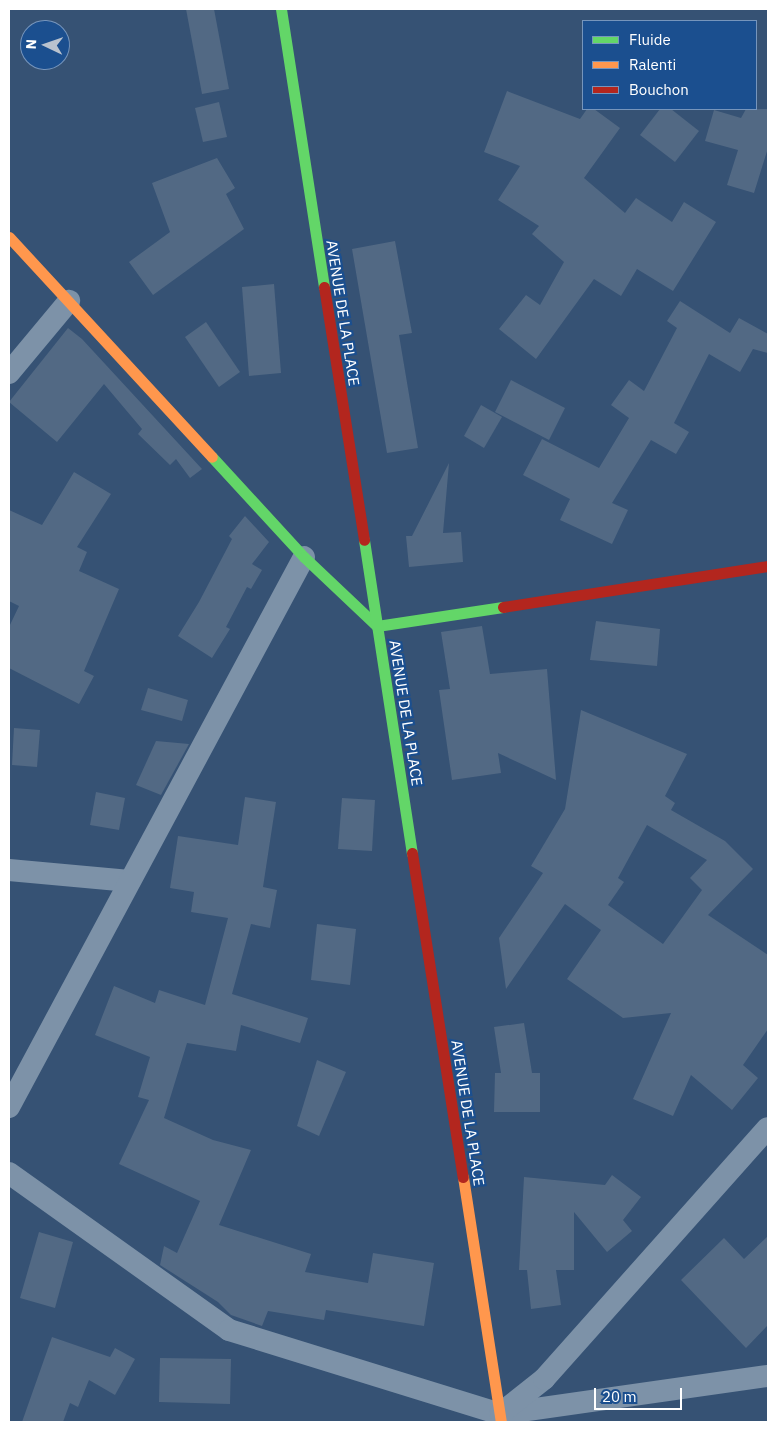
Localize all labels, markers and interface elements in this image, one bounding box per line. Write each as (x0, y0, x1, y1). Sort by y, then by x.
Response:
north arrow (20, 20, 70, 70)
legend (582, 20, 757, 110)
text: Fluide (629, 30, 671, 49)
text: N (22, 39, 40, 50)
text: Ralenti (629, 55, 676, 74)
text: Bouchon (629, 80, 689, 99)
street label: AVENUE DE LA PLACE (323, 239, 363, 387)
street label: AVENUE DE LA PLACE (386, 639, 426, 787)
street label: AVENUE DE LA PLACE (448, 1039, 488, 1187)
scale bar (597, 1378, 684, 1410)
text: 20 m (602, 1387, 637, 1406)

